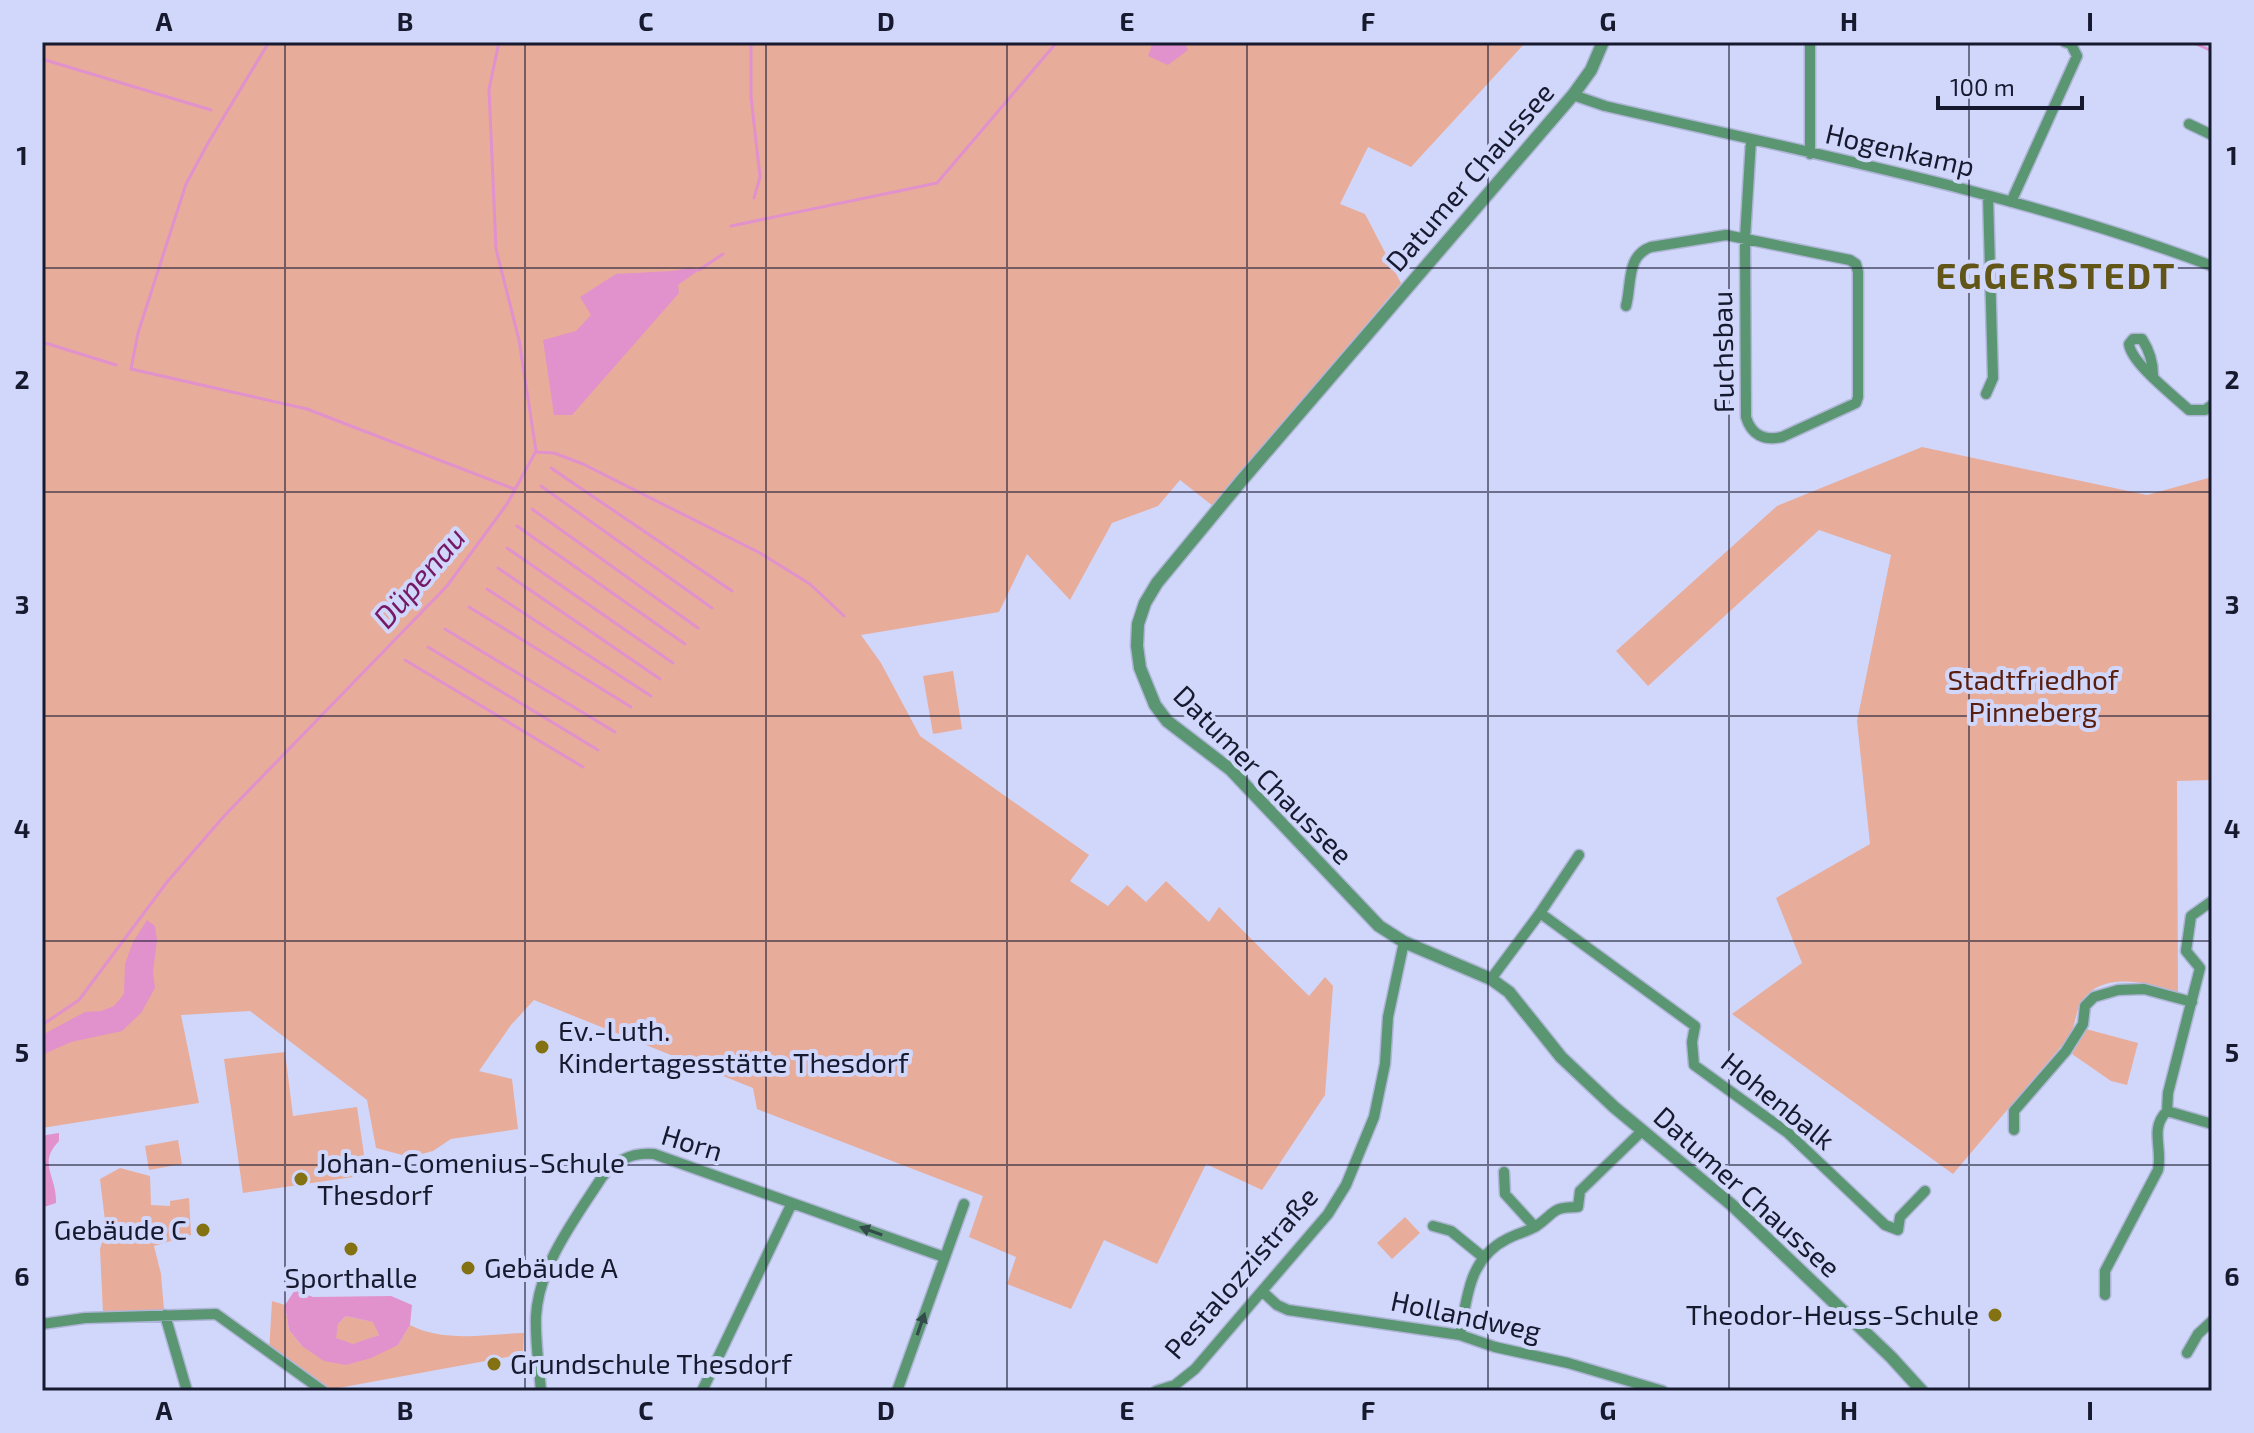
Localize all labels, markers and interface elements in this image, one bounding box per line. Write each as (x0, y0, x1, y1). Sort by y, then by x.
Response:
text: A (156, 5, 173, 36)
text: B (397, 5, 413, 36)
text: C (638, 5, 654, 36)
text: D (877, 5, 895, 36)
text: E (1119, 5, 1135, 36)
text: F (1361, 5, 1375, 36)
text: G (1600, 5, 1616, 36)
text: H (1840, 5, 1858, 36)
text: I (2086, 5, 2094, 36)
scale bar (1938, 60, 2082, 110)
text: 100 m (1950, 72, 2015, 101)
street label: Datumer Chaussee (1378, 75, 1561, 278)
street label: Hogenkamp (1822, 115, 1978, 183)
text: 1 (16, 139, 28, 170)
text: 1 (2226, 139, 2238, 170)
district label: EGGERSTEDT (1936, 253, 2176, 296)
street label: Fuchsbau (1704, 291, 1740, 413)
text: 2 (14, 363, 30, 394)
text: 2 (2224, 363, 2240, 394)
water label: Düpenau (365, 519, 472, 634)
text: 3 (15, 588, 29, 619)
text: 3 (2225, 588, 2239, 619)
park label: Stadtfriedhof Pinneberg (1948, 662, 2120, 728)
street label: Datumer Chaussee (1167, 678, 1360, 871)
text: 4 (14, 812, 30, 843)
text: 4 (2224, 812, 2240, 843)
place label: Ev.-Luth. Kindertagesstätte Thesdorf (558, 1013, 910, 1079)
text: 5 (15, 1036, 29, 1067)
text: 5 (2225, 1036, 2239, 1067)
marker: Ev.-Luth. Kindertagesstätte Thesdorf (533, 1038, 551, 1056)
street label: Hohenbalk (1715, 1044, 1842, 1156)
street label: Datumer Chaussee (1647, 1099, 1848, 1284)
street label: Horn (658, 1117, 727, 1167)
place label: Johan-Comenius-Schule Thesdorf (317, 1145, 625, 1211)
marker: Johan-Comenius-Schule Thesdorf (292, 1170, 310, 1188)
street label: Pestalozzistraße (1156, 1179, 1324, 1365)
place label: Gebäude C (54, 1212, 187, 1246)
marker: Gebäude C (194, 1221, 212, 1239)
one-way arrow (859, 1224, 883, 1237)
marker: Sporthalle (342, 1240, 360, 1258)
place label: Gebäude A (484, 1250, 619, 1284)
marker: Gebäude A (459, 1259, 477, 1277)
text: 6 (14, 1260, 30, 1291)
place label: Sporthalle (284, 1260, 418, 1294)
text: 6 (2224, 1260, 2240, 1291)
street label: Hollandweg (1388, 1283, 1545, 1348)
place label: Theodor-Heuss-Schule (1686, 1297, 1979, 1331)
marker: Theodor-Heuss-Schule (1986, 1306, 2004, 1324)
one-way arrow (915, 1312, 927, 1336)
place label: Grundschule Thesdorf (510, 1346, 793, 1380)
marker: Grundschule Thesdorf (485, 1355, 503, 1373)
text: A (156, 1394, 173, 1425)
text: B (397, 1394, 413, 1425)
text: C (638, 1394, 654, 1425)
text: D (877, 1394, 895, 1425)
text: E (1119, 1394, 1135, 1425)
text: F (1361, 1394, 1375, 1425)
text: G (1600, 1394, 1616, 1425)
text: H (1840, 1394, 1858, 1425)
text: I (2086, 1394, 2094, 1425)

